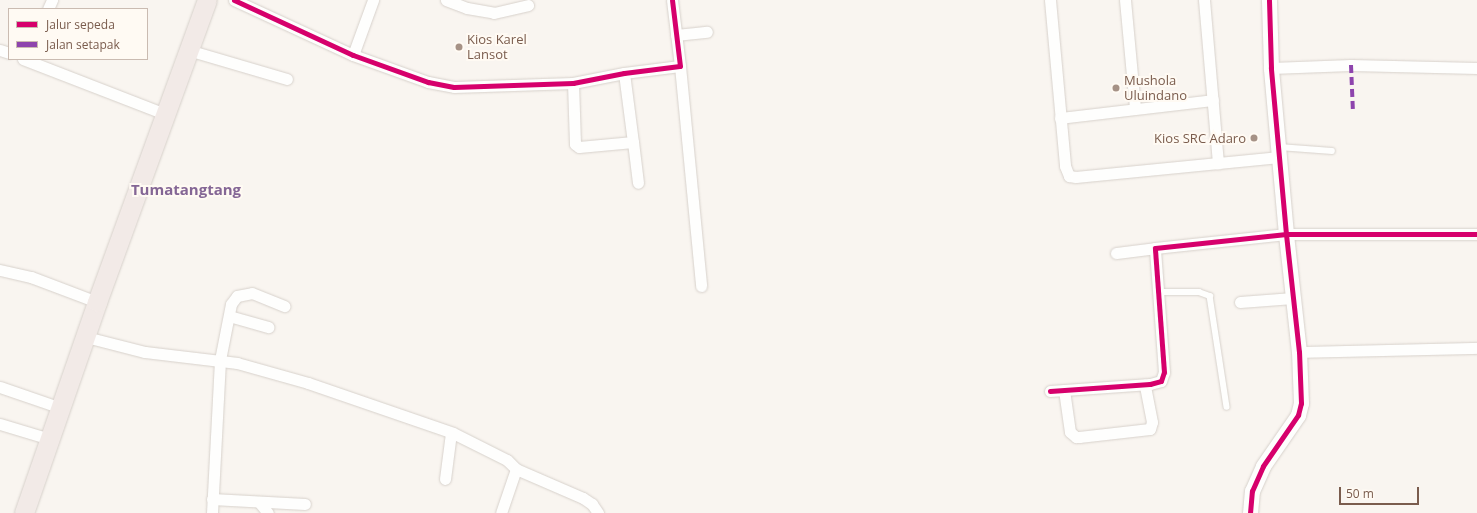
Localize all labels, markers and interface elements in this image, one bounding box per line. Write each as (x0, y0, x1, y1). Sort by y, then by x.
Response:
legend (8, 8, 148, 60)
text: Jalur sepeda (46, 16, 115, 33)
place label: Kios Karel Lansot (467, 32, 527, 63)
text: Jalan setapak (46, 36, 120, 53)
marker: Kios Karel Lansot (454, 42, 464, 52)
place label: Mushola Uluindano (1124, 73, 1187, 104)
marker: Mushola Uluindano (1111, 83, 1121, 93)
place label: Kios SRC Adaro (1154, 130, 1246, 146)
marker: Kios SRC Adaro (1249, 133, 1259, 143)
district label: Tumatangtang (131, 181, 241, 199)
scale bar (1341, 479, 1421, 505)
text: 50 m (1346, 485, 1374, 502)

